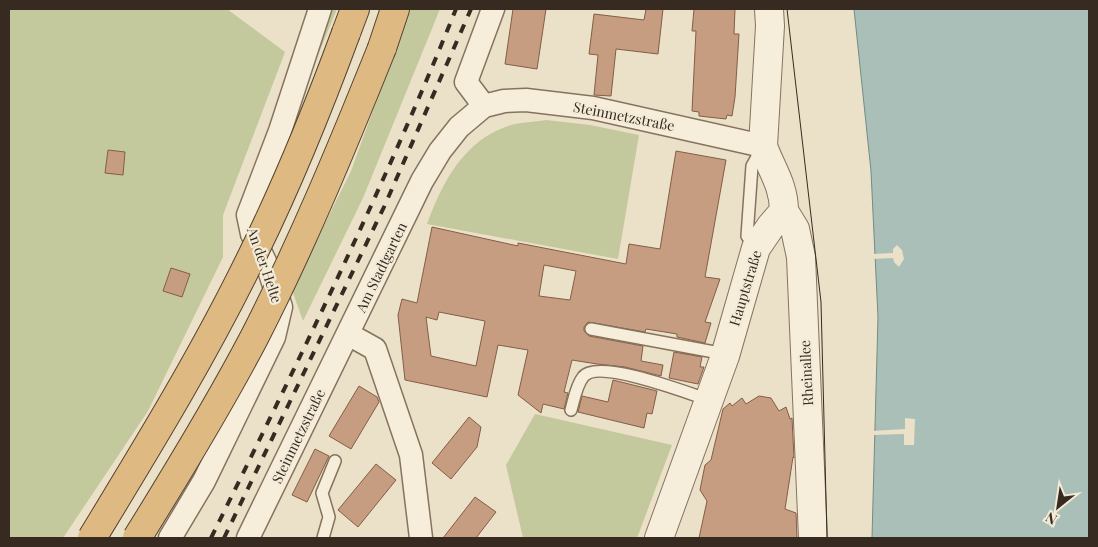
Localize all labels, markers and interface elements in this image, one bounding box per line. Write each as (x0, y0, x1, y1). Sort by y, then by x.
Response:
street label: Steinmetzstraße (572, 97, 676, 135)
street label: Am Stadtgarten (351, 218, 411, 316)
street label: An der Helte (243, 224, 287, 305)
street label: Hauptstraße (724, 248, 766, 328)
street label: Rheinallee (795, 340, 817, 406)
street label: Steinmetzstraße (267, 386, 329, 486)
north arrow (1033, 482, 1083, 532)
text: N (1042, 508, 1060, 529)

